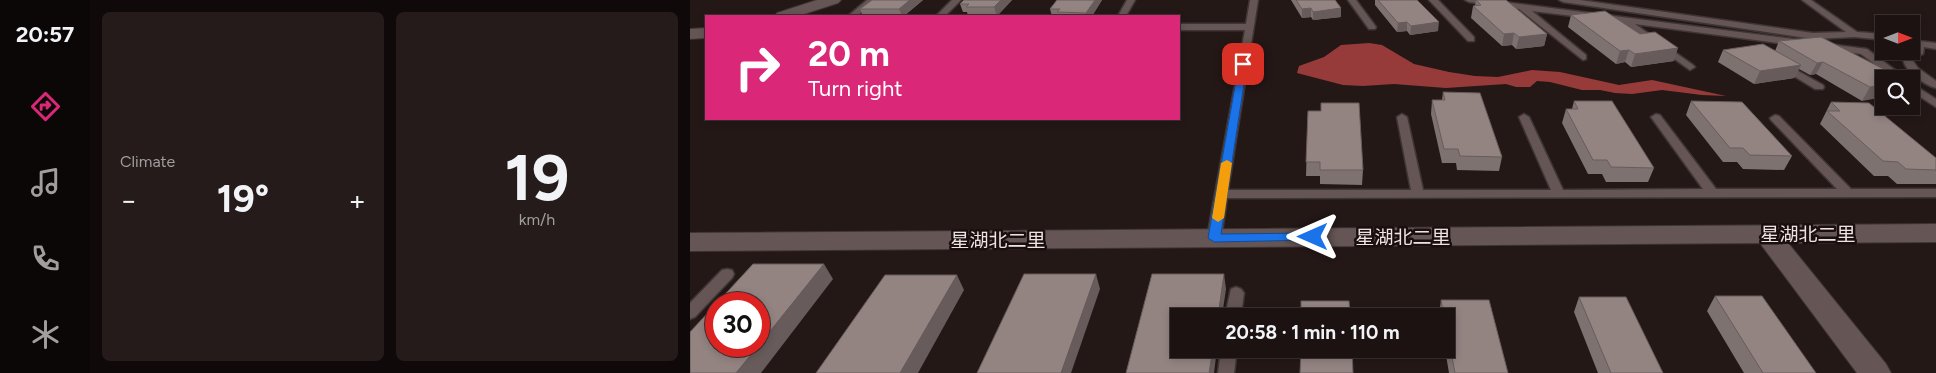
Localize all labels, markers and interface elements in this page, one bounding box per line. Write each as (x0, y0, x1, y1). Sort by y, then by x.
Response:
north arrow (1875, 15, 1920, 60)
map controls (1875, 15, 1920, 115)
text: 20:57 (16, 21, 74, 48)
text: 20 m (808, 33, 890, 75)
icon: right (725, 35, 790, 100)
pin (1222, 43, 1264, 85)
icon: arrive (1229, 50, 1257, 78)
button: search (1875, 70, 1920, 115)
text: Turn right (808, 75, 903, 102)
icon: directions (28, 89, 63, 124)
text: 19 (504, 138, 570, 216)
text: Climate (120, 152, 175, 171)
icon: music (28, 165, 63, 200)
text: 19° (217, 176, 269, 222)
text: − (120, 183, 137, 217)
text: + (349, 183, 366, 217)
text: km/h (519, 210, 555, 229)
position arrow (1286, 210, 1338, 262)
street label: 星湖北二里 (1760, 223, 1856, 246)
street label: 星湖北二里 (1355, 226, 1451, 249)
street label: 星湖北二里 (950, 229, 1046, 252)
icon: phone (28, 241, 63, 276)
speed limit sign: 30 (705, 292, 770, 357)
icon: climate (28, 317, 63, 352)
text: 20:58 · 1 min · 110 m (1226, 321, 1399, 344)

